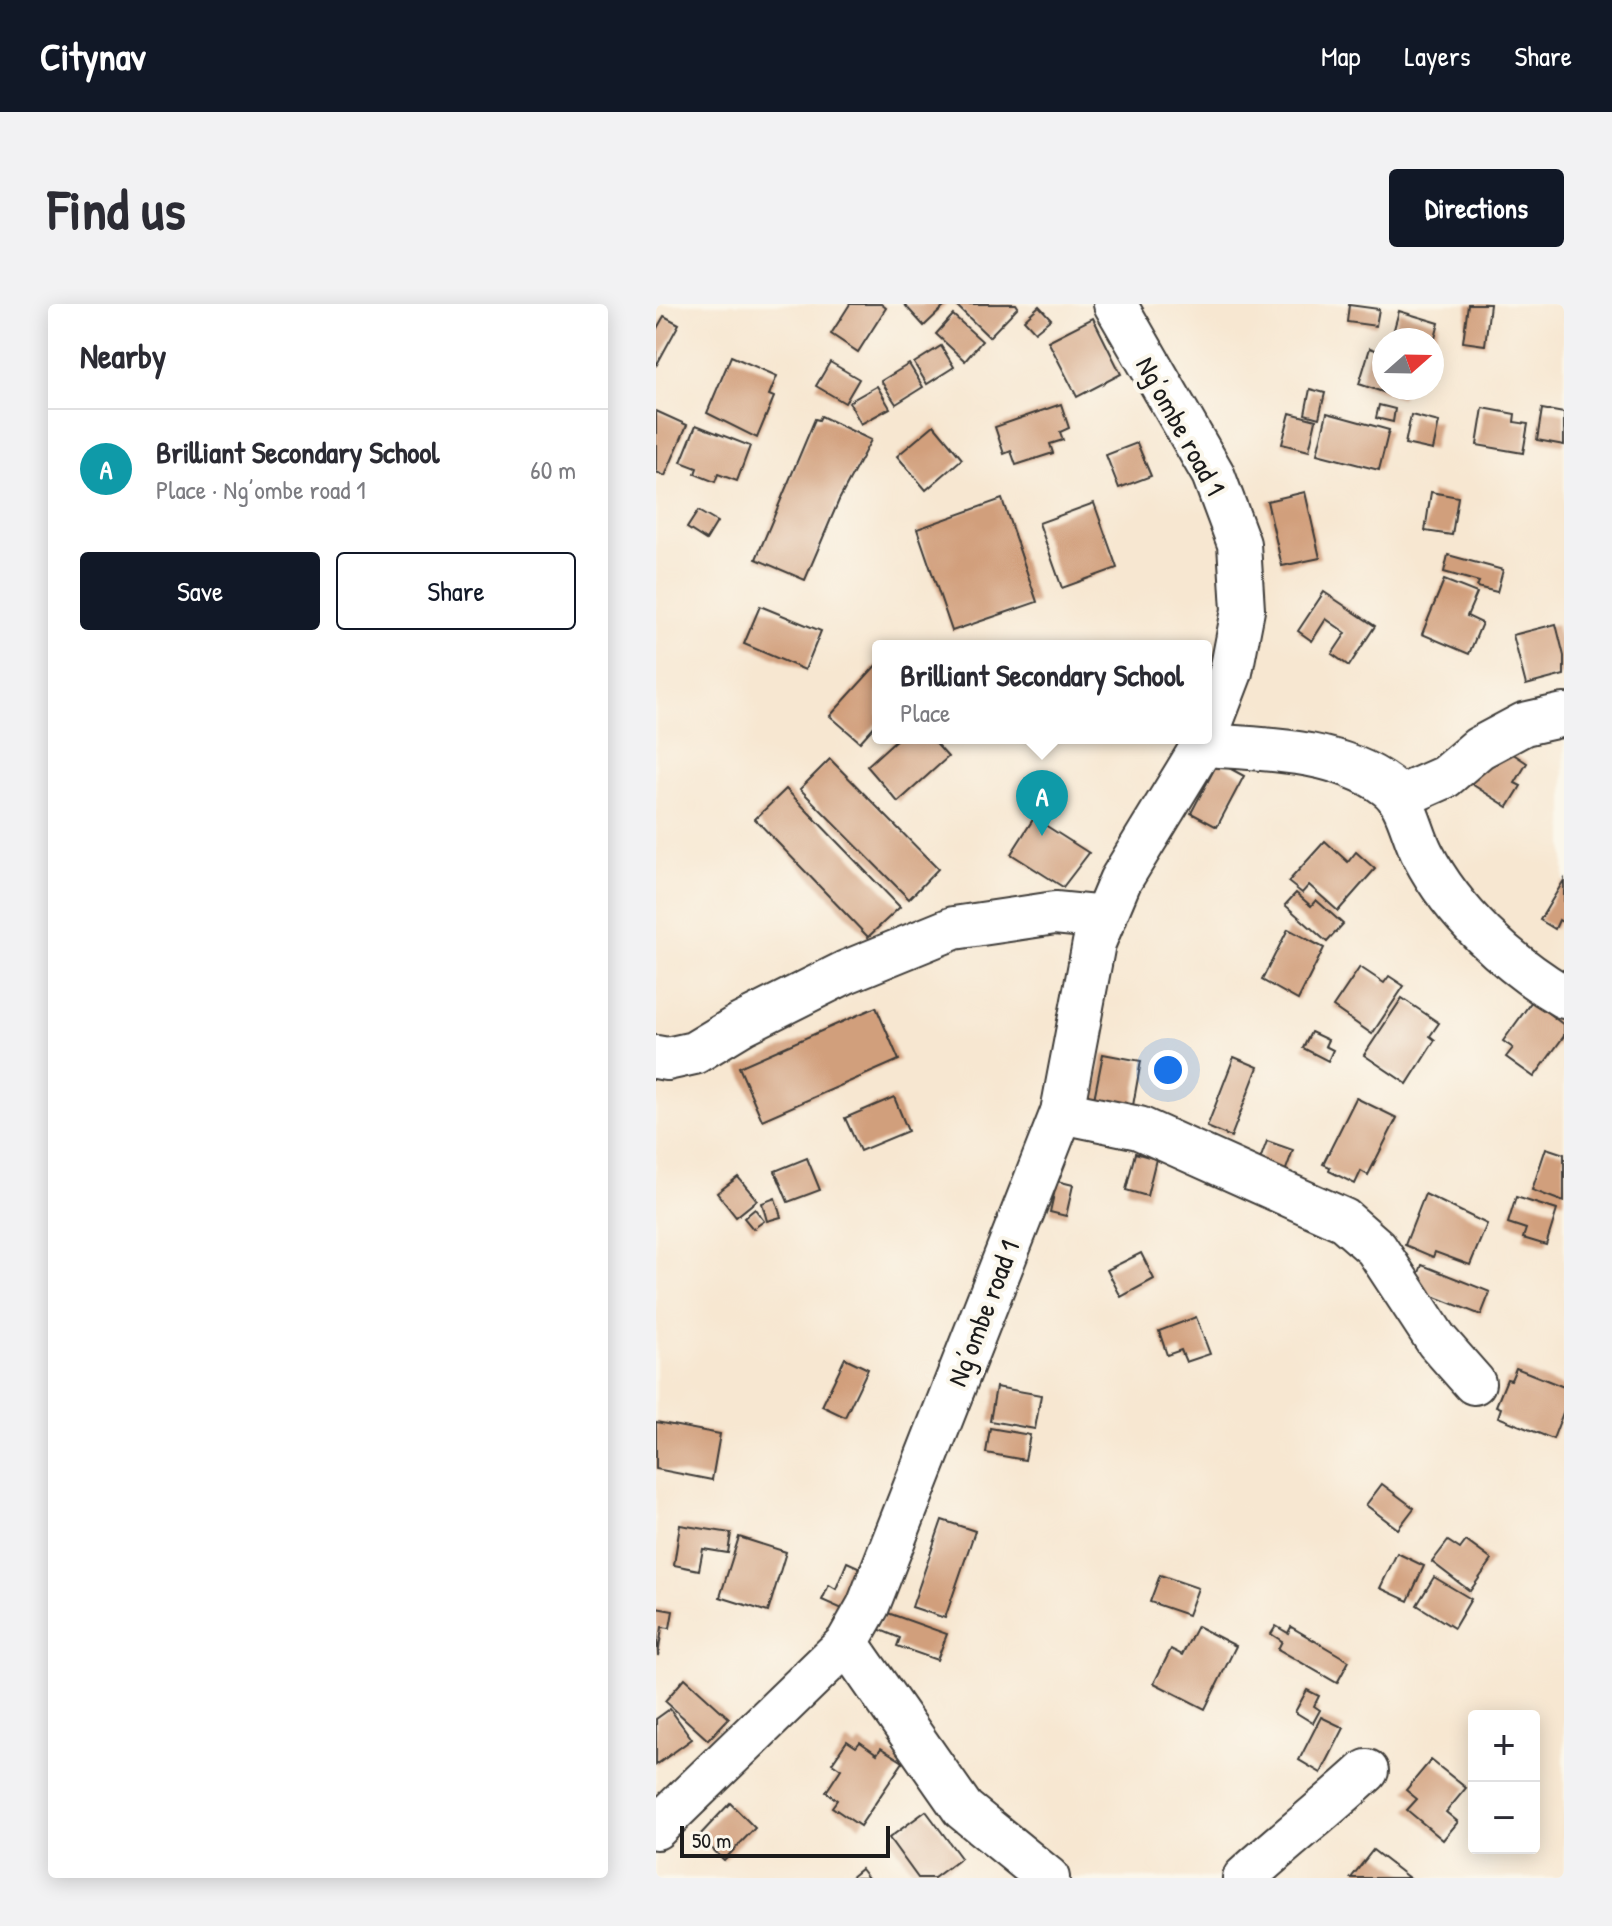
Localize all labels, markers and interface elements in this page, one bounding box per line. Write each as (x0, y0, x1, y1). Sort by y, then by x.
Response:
text: Citynav (40, 30, 146, 82)
text: Map (1321, 37, 1361, 75)
text: Layers (1405, 37, 1470, 75)
text: Share (1514, 37, 1572, 75)
button: Directions (1389, 169, 1564, 247)
text: Find us (48, 171, 186, 246)
north arrow (1372, 328, 1444, 400)
text: Nearby (80, 333, 166, 379)
street label: Ng’ombe road 1 (1127, 350, 1235, 502)
text: Brilliant Secondary School (156, 432, 439, 472)
text: A (100, 452, 112, 487)
text: 60 m (530, 452, 576, 487)
text: Place · Ng’ombe road 1 (156, 472, 366, 507)
button: Save (80, 552, 320, 630)
button: Share (336, 552, 576, 630)
popup (872, 640, 1212, 744)
text: Brilliant Secondary School (900, 655, 1184, 695)
text: Place (900, 695, 950, 730)
pin: A (1016, 770, 1068, 836)
your location (1148, 1050, 1188, 1090)
street label: Ng’ombe road 1 (938, 1235, 1028, 1391)
map controls (1468, 1710, 1540, 1854)
button: + (1468, 1710, 1540, 1782)
button: − (1468, 1782, 1540, 1854)
scale bar (680, 1822, 890, 1858)
text: 50 m (692, 1825, 731, 1855)

